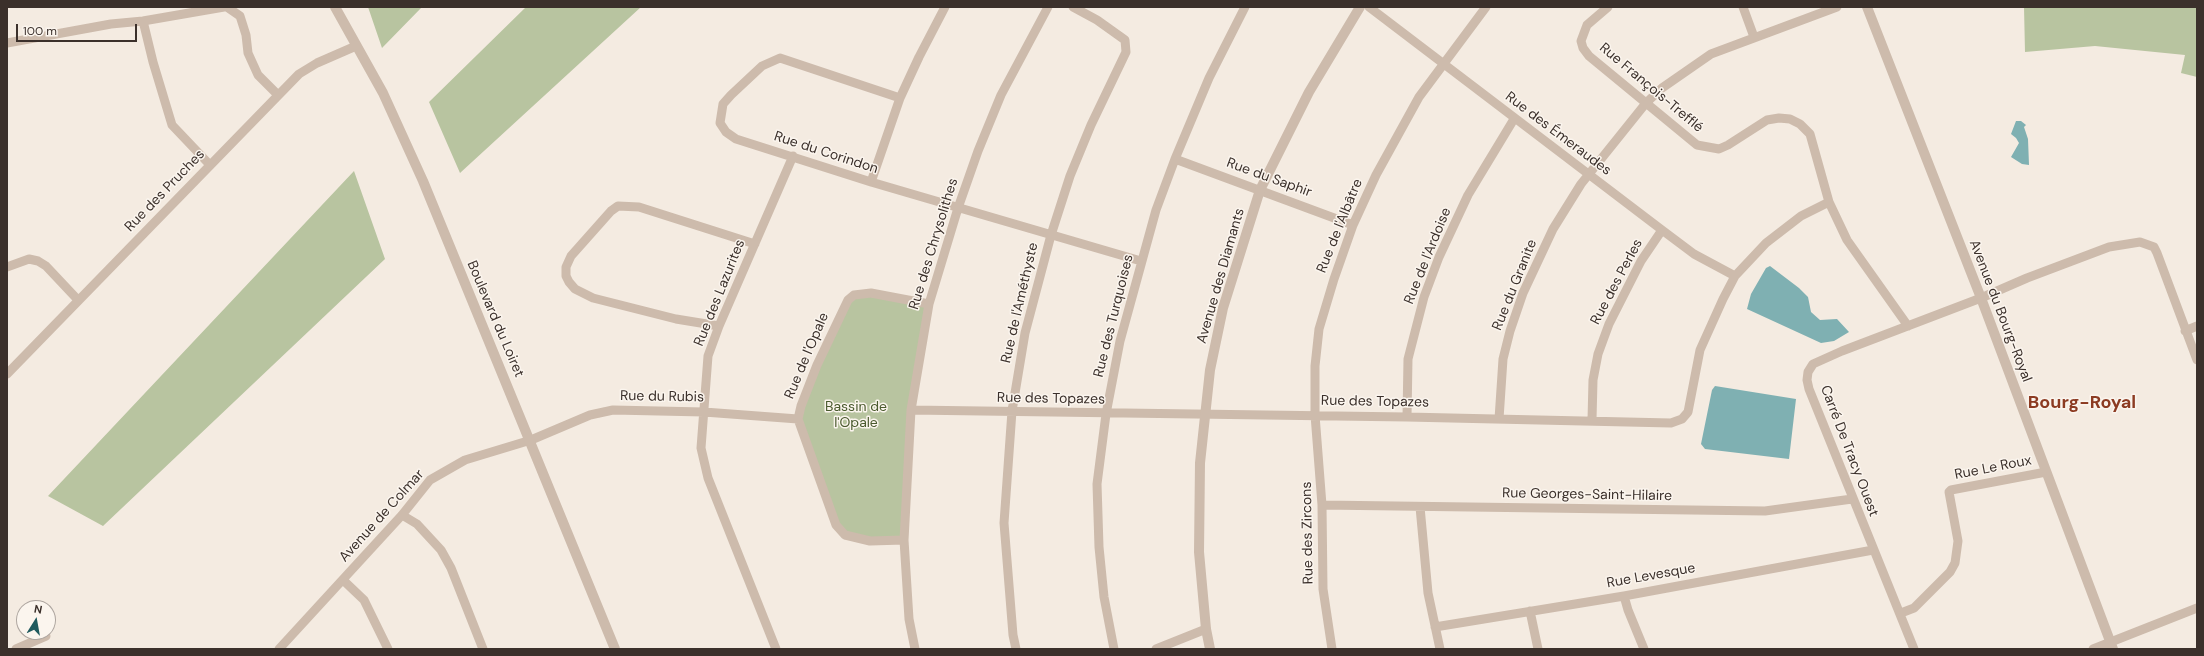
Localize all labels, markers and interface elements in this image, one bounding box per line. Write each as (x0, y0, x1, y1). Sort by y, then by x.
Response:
scale bar (18, 16, 139, 42)
text: 100 m (23, 23, 57, 39)
street label: Rue François-Trefflé (1596, 40, 1706, 136)
street label: Rue des Émeraudes (1502, 89, 1614, 179)
street label: Rue du Corindon (772, 128, 880, 178)
street label: Rue des Pruches (121, 146, 209, 236)
street label: Rue du Saphir (1224, 155, 1314, 201)
street label: Rue des Chrysolithes (906, 176, 962, 312)
street label: Rue de l'Albâtre (1313, 177, 1367, 275)
street label: Rue de l'Ardoise (1401, 205, 1455, 307)
street label: Avenue des Diamants (1194, 206, 1248, 346)
street label: Rue des Perles (1587, 236, 1647, 328)
street label: Rue des Lazurites (691, 237, 749, 349)
street label: Rue du Granite (1489, 237, 1541, 333)
street label: Avenue du Bourg-Royal (1965, 238, 2035, 384)
street label: Rue de l'Améthyste (998, 241, 1042, 365)
street label: Rue des Turquoises (1091, 253, 1137, 379)
street label: Boulevard du Loiret (463, 258, 527, 380)
street label: Rue de l'Opale (781, 310, 833, 402)
street label: Carré De Tracy Ouest (1816, 383, 1882, 519)
street label: Rue du Rubis (620, 388, 704, 406)
street label: Rue des Topazes (997, 390, 1105, 408)
district label: Bourg-Royal (2028, 392, 2136, 414)
street label: Rue des Topazes (1321, 393, 1429, 411)
park label: Bassin de l'Opale (825, 399, 887, 432)
street label: Rue Le Roux (1953, 452, 2033, 484)
street label: Avenue de Colmar (336, 466, 428, 566)
street label: Rue des Zircons (1299, 482, 1317, 584)
street label: Rue Georges-Saint-Hilaire (1502, 485, 1672, 505)
street label: Rue Levesque (1605, 560, 1697, 592)
north arrow (16, 600, 56, 640)
text: N (33, 602, 43, 617)

